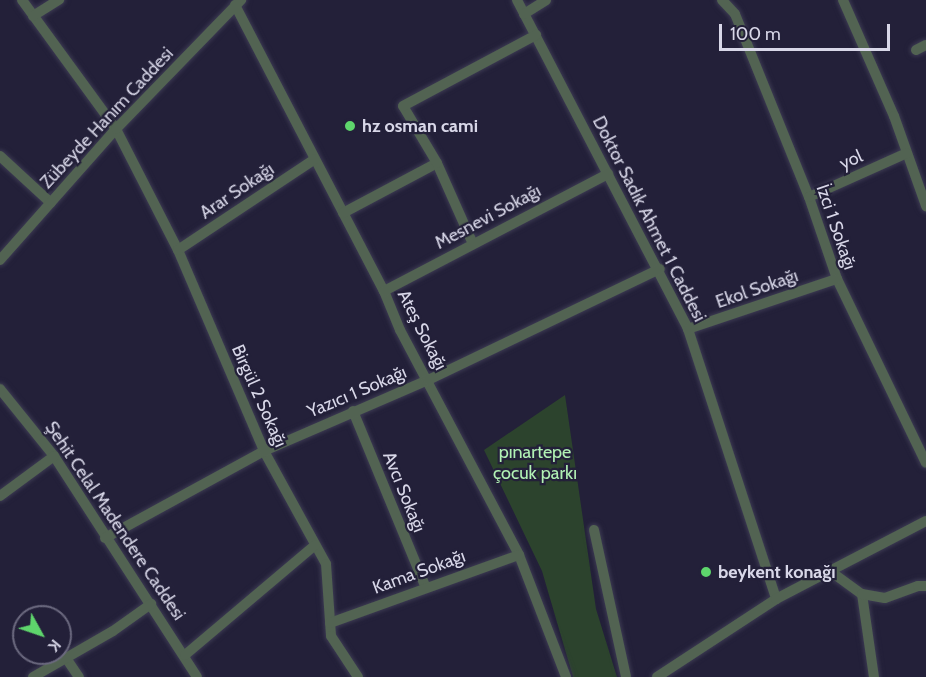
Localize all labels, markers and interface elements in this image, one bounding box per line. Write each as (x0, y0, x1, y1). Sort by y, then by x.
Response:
scale bar (722, 12, 893, 50)
text: 100 m (730, 23, 781, 45)
street label: Zübeyde Hanım Caddesi (36, 43, 178, 193)
street label: Doktor Sadık Ahmet 1 Caddesi (588, 113, 710, 325)
place label: hz osman cami (362, 115, 478, 137)
marker: hz osman cami (343, 119, 357, 133)
street label: yol (836, 145, 866, 175)
street label: Arar Sokağı (196, 158, 278, 224)
street label: Mesnevi Sokağı (431, 180, 545, 254)
street label: İzci 1 Sokağı (811, 182, 861, 272)
street label: Ekol Sokağı (713, 265, 801, 313)
street label: Ateş Sokağı (393, 286, 451, 374)
street label: Birgül 2 Sokağı (227, 341, 291, 451)
street label: Yazıcı 1 Sokağı (304, 361, 410, 423)
street label: Şehit Celal Madendere Caddesi (40, 417, 190, 625)
park label: pınartepe çocuk parkı (493, 442, 577, 484)
street label: Avcı Sokağı (378, 449, 430, 535)
street label: Kama Sokağı (370, 545, 468, 599)
place label: beykent konağı (718, 561, 836, 583)
marker: beykent konağı (699, 565, 713, 579)
north arrow (12, 605, 72, 665)
text: K (44, 636, 65, 656)

